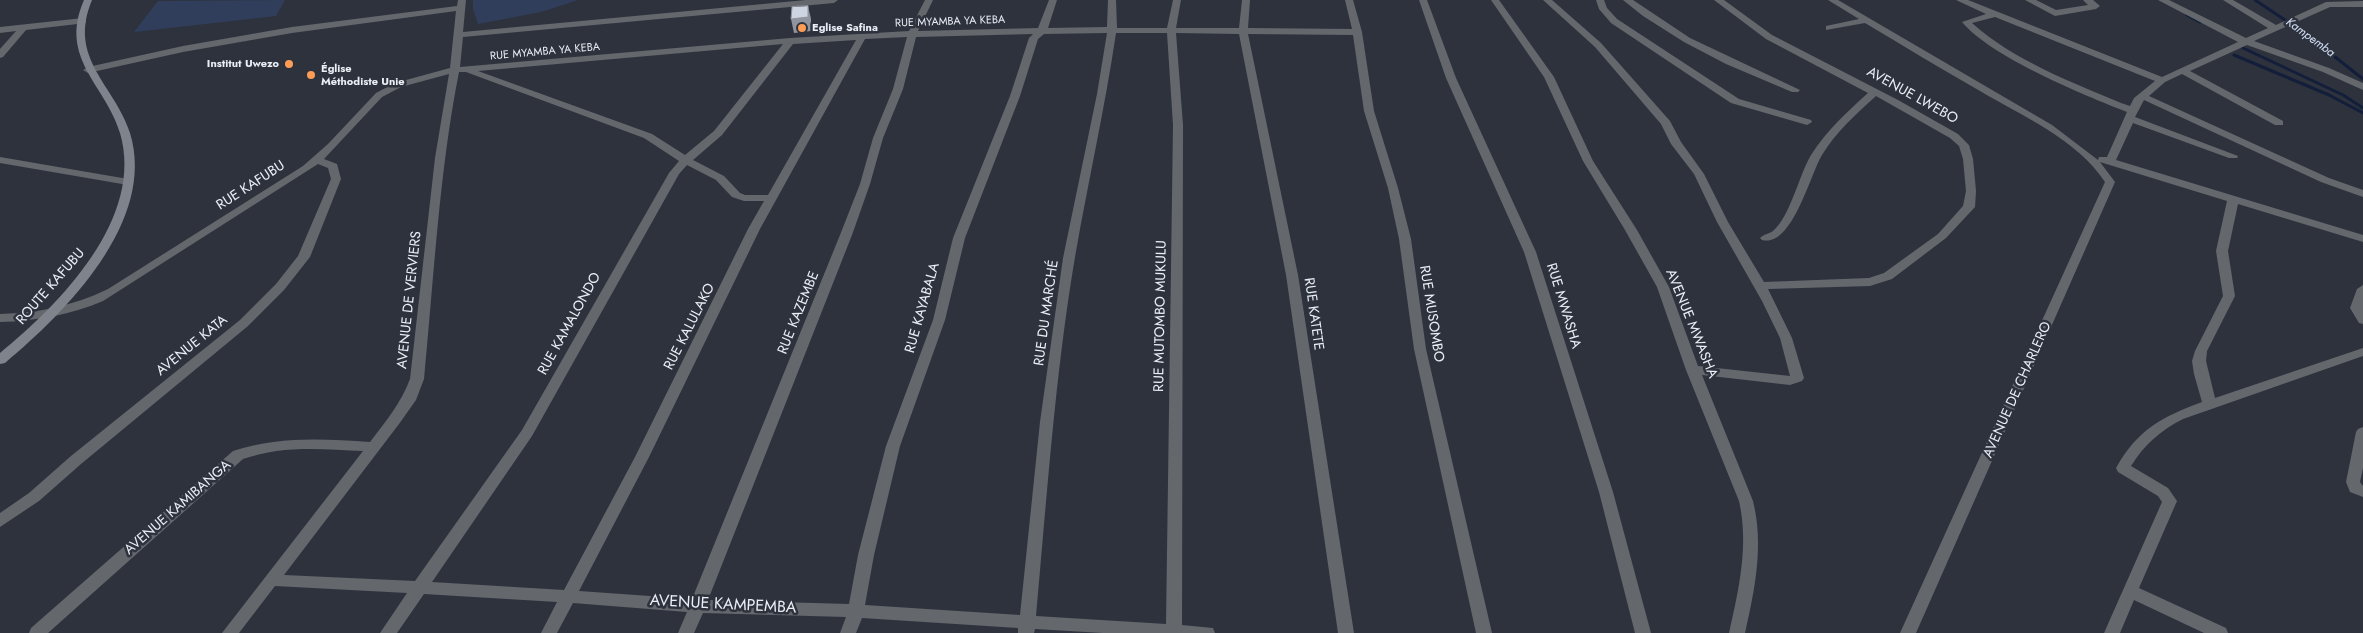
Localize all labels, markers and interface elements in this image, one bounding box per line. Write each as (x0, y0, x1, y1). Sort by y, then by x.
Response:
street label: RUE MYAMBA YA KEBA (895, 13, 1005, 31)
water label: Kampemba (2283, 15, 2337, 61)
place label: Eglise Safina (812, 21, 878, 35)
marker: Eglise Safina (796, 22, 808, 34)
street label: RUE MYAMBA YA KEBA (490, 41, 600, 63)
place label: Institut Uwezo (207, 57, 279, 71)
marker: Institut Uwezo (283, 58, 295, 70)
place label: Église Méthodiste Unie (321, 62, 405, 88)
street label: AVENUE LWEBO (1863, 64, 1961, 128)
marker: Église Méthodiste Unie (305, 69, 317, 81)
street label: RUE KAFUBU (214, 158, 288, 214)
street label: AVENUE DE VERVIERS (394, 230, 426, 370)
street label: RUE MUTOMBO MUKULU (1151, 240, 1171, 392)
street label: ROUTE KAFUBU (13, 245, 89, 329)
street label: RUE DU MARCHÉ (1031, 259, 1063, 367)
street label: RUE KAYABALA (902, 261, 944, 355)
street label: RUE MWASHA (1542, 261, 1584, 351)
street label: RUE MUSOMBO (1415, 265, 1447, 363)
street label: AVENUE MWASHA (1661, 267, 1721, 381)
street label: RUE KAZEMBE (775, 269, 823, 357)
street label: RUE KAMALONDO (535, 270, 605, 378)
street label: RUE KATETE (1300, 277, 1326, 351)
street label: RUE KALULAKO (661, 281, 719, 373)
street label: AVENUE KATA (153, 312, 231, 380)
street label: AVENUE DE CHARLERO (1980, 319, 2056, 461)
street label: AVENUE KAMIBANGA (121, 457, 235, 559)
street label: AVENUE KAMPEMBA (649, 592, 797, 618)

